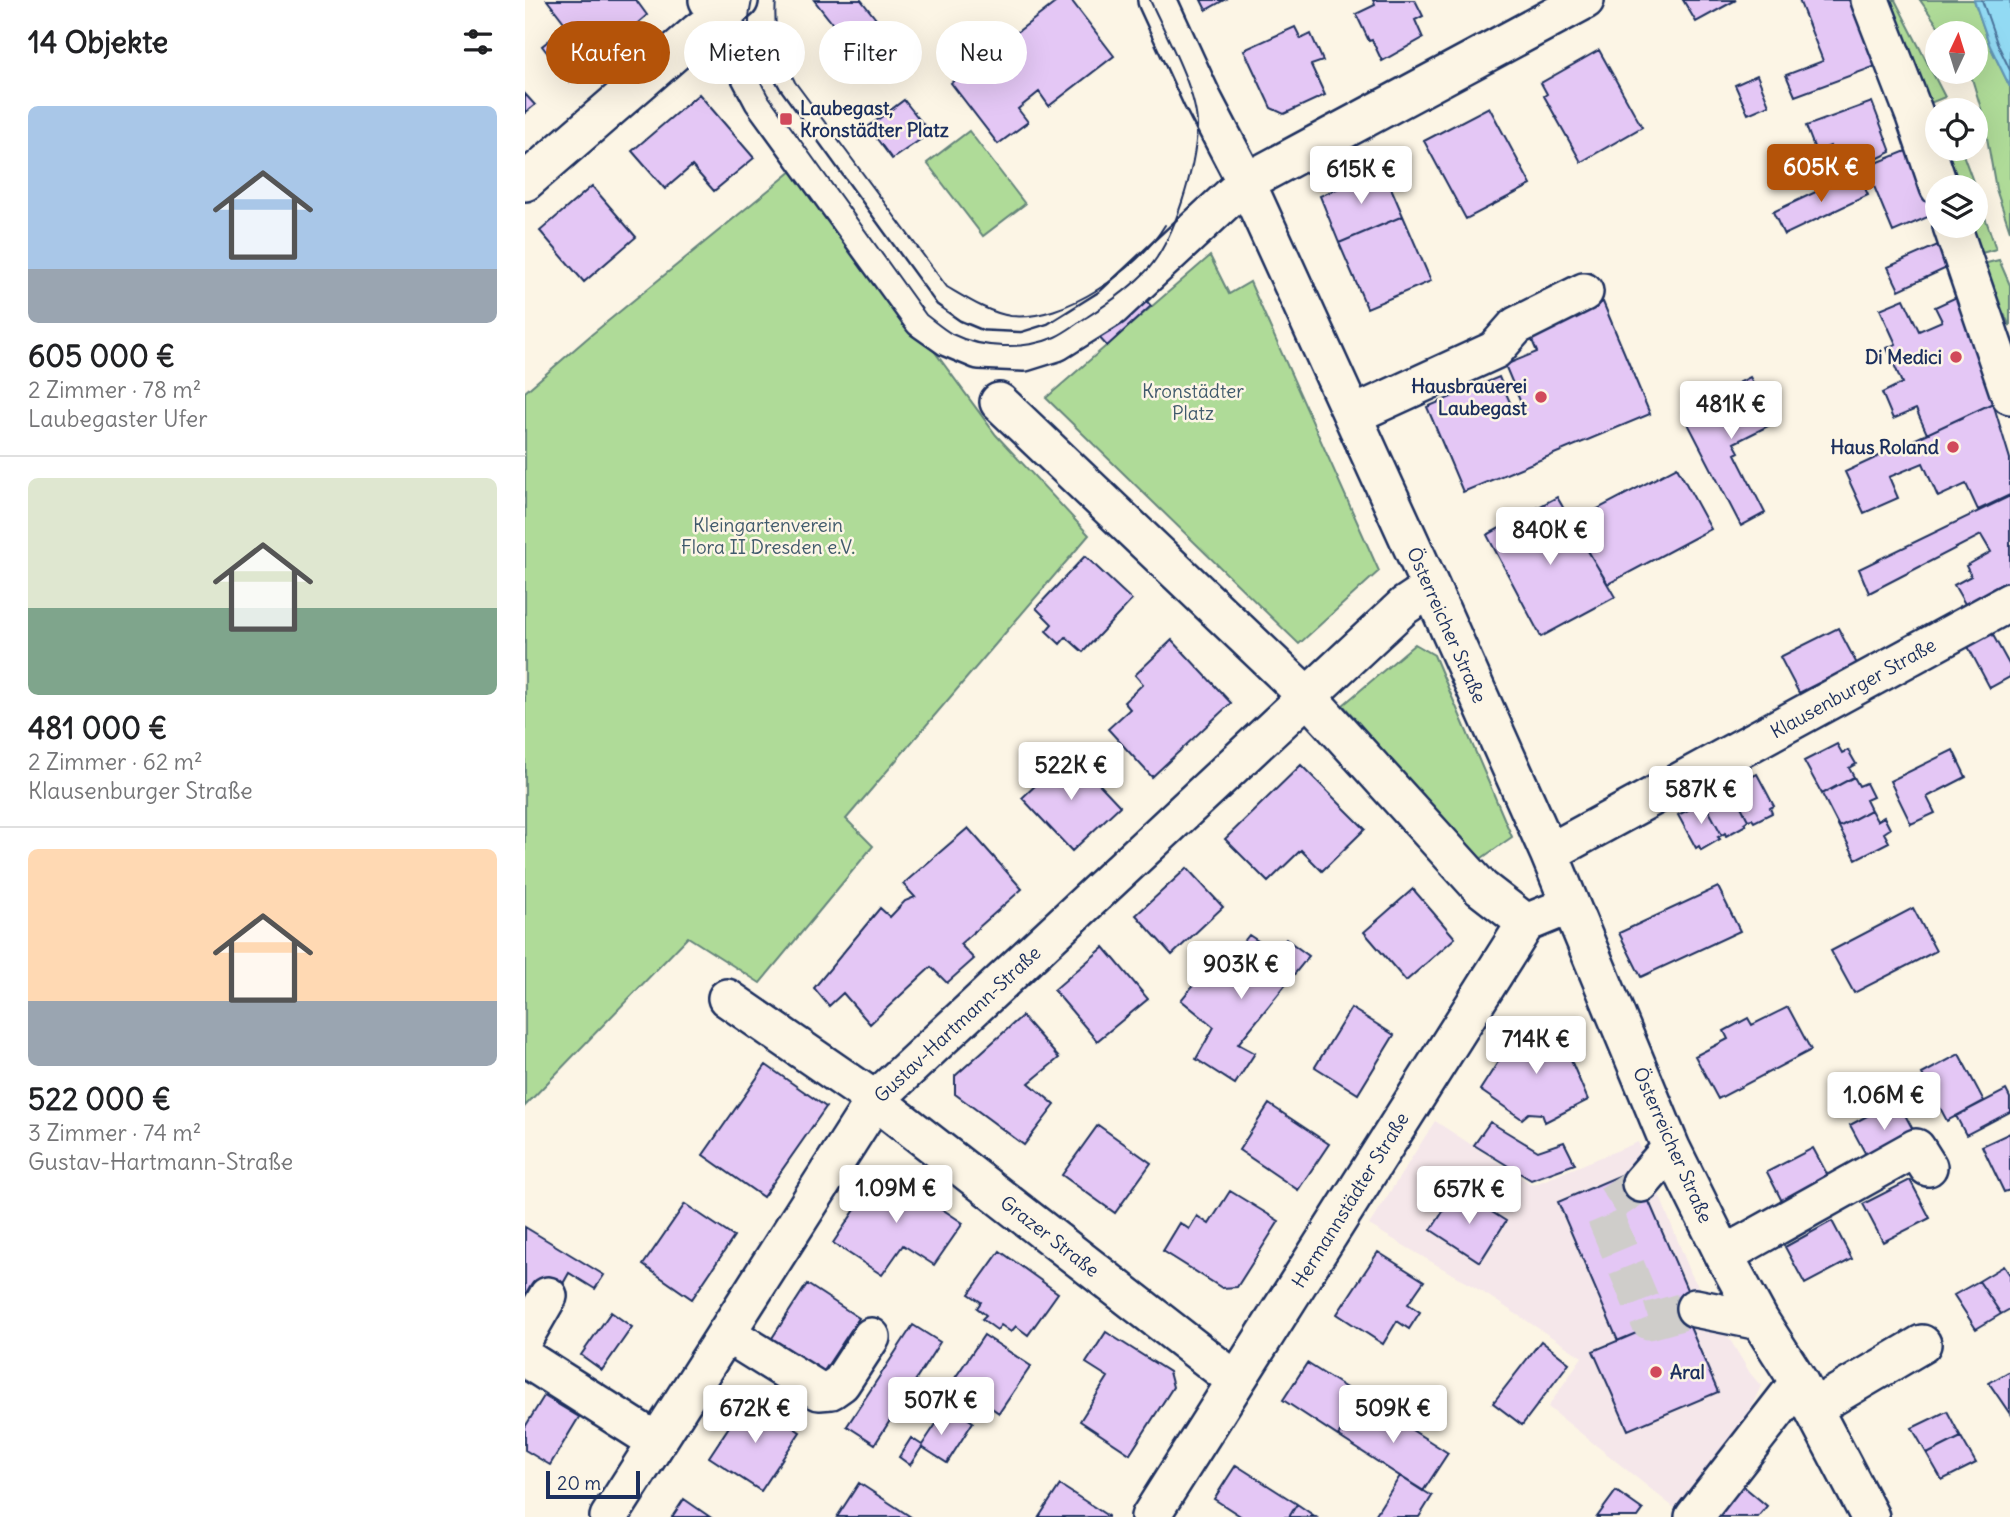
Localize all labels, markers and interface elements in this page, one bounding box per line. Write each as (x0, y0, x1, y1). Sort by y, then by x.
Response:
chip: Kaufen (546, 21, 670, 84)
chip: Mieten (684, 21, 805, 84)
chip: Filter (819, 21, 922, 84)
chip: Neu (936, 21, 1027, 84)
north arrow (1925, 21, 1988, 84)
map controls (1925, 21, 1988, 238)
text: 14 Objekte (28, 23, 168, 61)
icon: filters (459, 23, 497, 61)
place label: Laubegast, Kronstädter Platz (800, 96, 949, 142)
button: locate (1925, 98, 1988, 161)
marker: Laubegast, Kronstädter Platz (778, 111, 794, 127)
pin: 605K € (1764, 144, 1878, 204)
pin: 615K € (1304, 146, 1418, 206)
icon: home (200, 152, 326, 278)
text: 605K € (1783, 152, 1859, 181)
text: 615K € (1326, 154, 1396, 183)
button: layers (1925, 175, 1988, 238)
text: 605 000 € (28, 337, 175, 375)
place label: Di Medici (1865, 345, 1942, 369)
marker: Di Medici (1948, 349, 1964, 365)
place label: Hausbrauerei Laubegast (1411, 374, 1528, 420)
text: 2 Zimmer · 78 m² (28, 375, 201, 404)
park label: Kronstädter Platz (1142, 379, 1244, 425)
pin: 481K € (1674, 382, 1788, 441)
marker: Hausbrauerei Laubegast (1533, 389, 1549, 405)
text: 481K € (1696, 389, 1766, 418)
text: Laubegaster Ufer (28, 404, 208, 433)
place label: Haus Roland (1830, 435, 1939, 459)
marker: Haus Roland (1945, 439, 1961, 455)
pin: 840K € (1493, 508, 1607, 567)
park label: Kleingartenverein Flora II Dresden e.V. (681, 513, 855, 559)
text: 840K € (1512, 515, 1588, 544)
icon: home (200, 524, 326, 650)
street label: Österreicher Straße (1402, 543, 1492, 707)
street label: Klausenburger Straße (1766, 633, 1940, 743)
text: 481 000 € (28, 709, 167, 747)
pin: 522K € (1014, 742, 1128, 802)
text: 2 Zimmer · 62 m² (28, 747, 203, 776)
text: 522K € (1035, 750, 1107, 779)
pin: 587K € (1644, 766, 1758, 826)
text: 587K € (1665, 774, 1737, 803)
text: Klausenburger Straße (28, 776, 253, 805)
icon: home (200, 895, 326, 1021)
street label: Gustav-Hartmann-Straße (869, 941, 1045, 1107)
pin: 903K € (1184, 942, 1298, 1001)
text: 903K € (1203, 949, 1279, 978)
pin: 714K € (1479, 1016, 1593, 1076)
text: 714K € (1502, 1024, 1570, 1053)
street label: Österreicher Straße (1628, 1063, 1718, 1227)
pin: 1.06M € (1819, 1072, 1949, 1132)
text: 522 000 € (28, 1080, 171, 1118)
text: 1.06M € (1843, 1080, 1925, 1109)
street label: Hermannstädter Straße (1286, 1108, 1414, 1292)
text: 3 Zimmer · 74 m² (28, 1118, 201, 1147)
text: Gustav-Hartmann-Straße (28, 1147, 293, 1176)
pin: 1.09M € (831, 1166, 961, 1225)
pin: 657K € (1412, 1166, 1526, 1226)
text: 1.09M € (855, 1173, 937, 1202)
text: 657K € (1433, 1174, 1505, 1203)
street label: Grazer Straße (996, 1190, 1104, 1282)
place label: Aral (1670, 1360, 1705, 1384)
marker: Aral (1648, 1364, 1664, 1380)
pin: 507K € (884, 1378, 998, 1437)
text: 507K € (904, 1385, 978, 1414)
pin: 672K € (698, 1386, 812, 1445)
pin: 509K € (1336, 1386, 1450, 1445)
text: 672K € (719, 1393, 791, 1422)
text: 509K € (1355, 1393, 1431, 1422)
scale bar (546, 1468, 641, 1500)
text: 20 m (557, 1471, 601, 1495)

